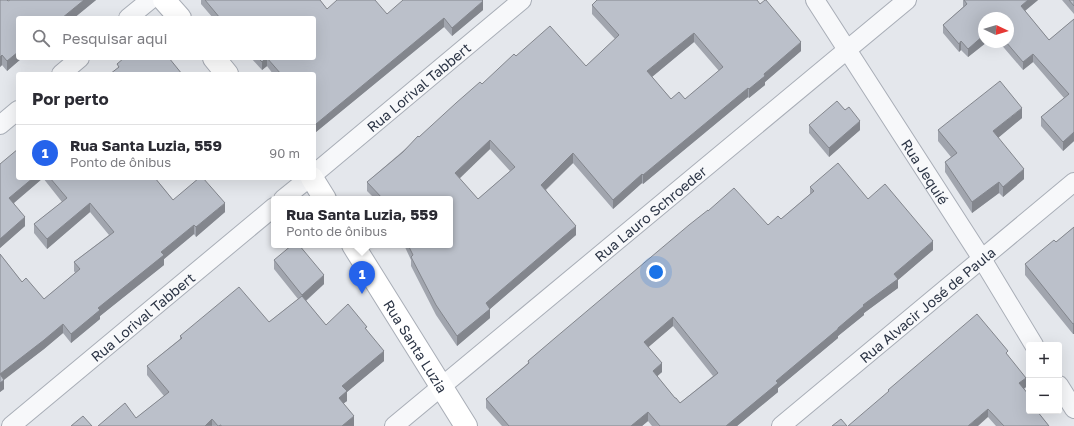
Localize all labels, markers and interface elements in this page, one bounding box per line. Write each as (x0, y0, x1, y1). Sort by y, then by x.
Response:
north arrow (978, 12, 1014, 48)
search box (16, 16, 316, 60)
icon: search (30, 27, 52, 49)
text: Pesquisar aqui (62, 29, 167, 47)
street label: Rua Lorival Tabbert (363, 38, 474, 135)
text: Por perto (32, 88, 109, 109)
text: Rua Santa Luzia, 559 (70, 136, 222, 154)
street label: Rua Jequié (898, 136, 953, 207)
text: 1 (42, 145, 48, 161)
text: 90 m (269, 145, 300, 161)
text: Ponto de ônibus (70, 154, 171, 170)
street label: Rua Lauro Schroeder (591, 162, 710, 265)
popup (271, 196, 453, 248)
text: Rua Santa Luzia, 559 (286, 205, 438, 223)
text: Ponto de ônibus (286, 223, 387, 239)
street label: Rua Alvacir José de Paula (856, 243, 998, 366)
pin: 1 (349, 261, 375, 294)
your location (646, 262, 666, 282)
street label: Rua Lorival Tabbert (87, 268, 198, 365)
street label: Rua Santa Luzia (381, 296, 451, 396)
map controls (1026, 342, 1062, 414)
button: + (1026, 342, 1062, 378)
button: − (1026, 378, 1062, 414)

